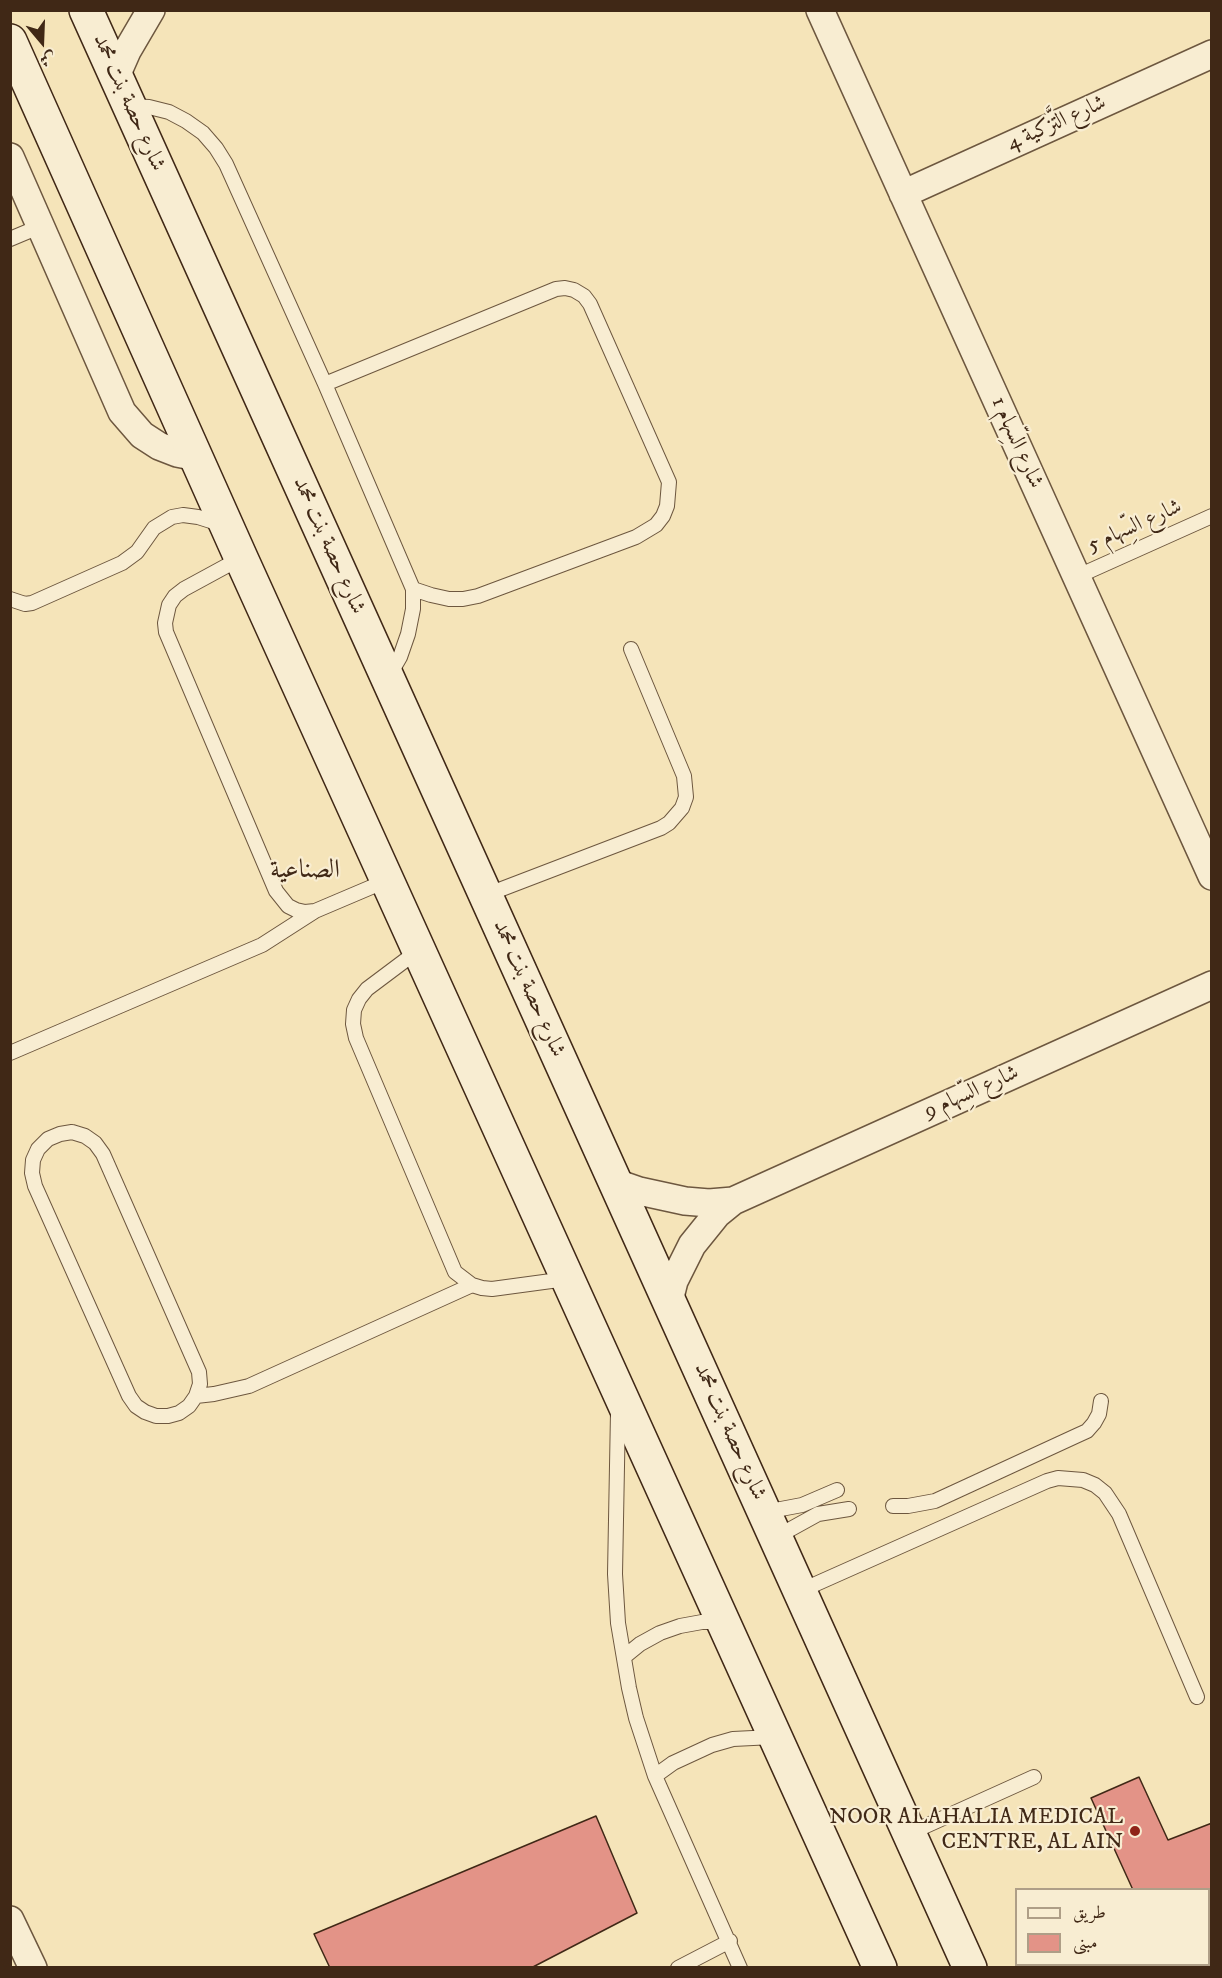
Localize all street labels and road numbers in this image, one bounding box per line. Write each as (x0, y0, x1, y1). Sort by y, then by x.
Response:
street label: شارع حصة بنت محمد (86, 30, 170, 176)
street label: شارع التَّزكية 4 (1003, 90, 1111, 158)
street label: شارع السِّهام 1 (984, 393, 1048, 493)
street label: شارع حصة بنت محمد (286, 473, 370, 619)
street label: شارع السِّهام 5 (1084, 494, 1186, 560)
street label: شارع حصة بنت محمد (486, 916, 570, 1062)
street label: شارع السِّهام 9 (921, 1060, 1023, 1126)
street label: شارع حصة بنت محمد (687, 1359, 771, 1505)

